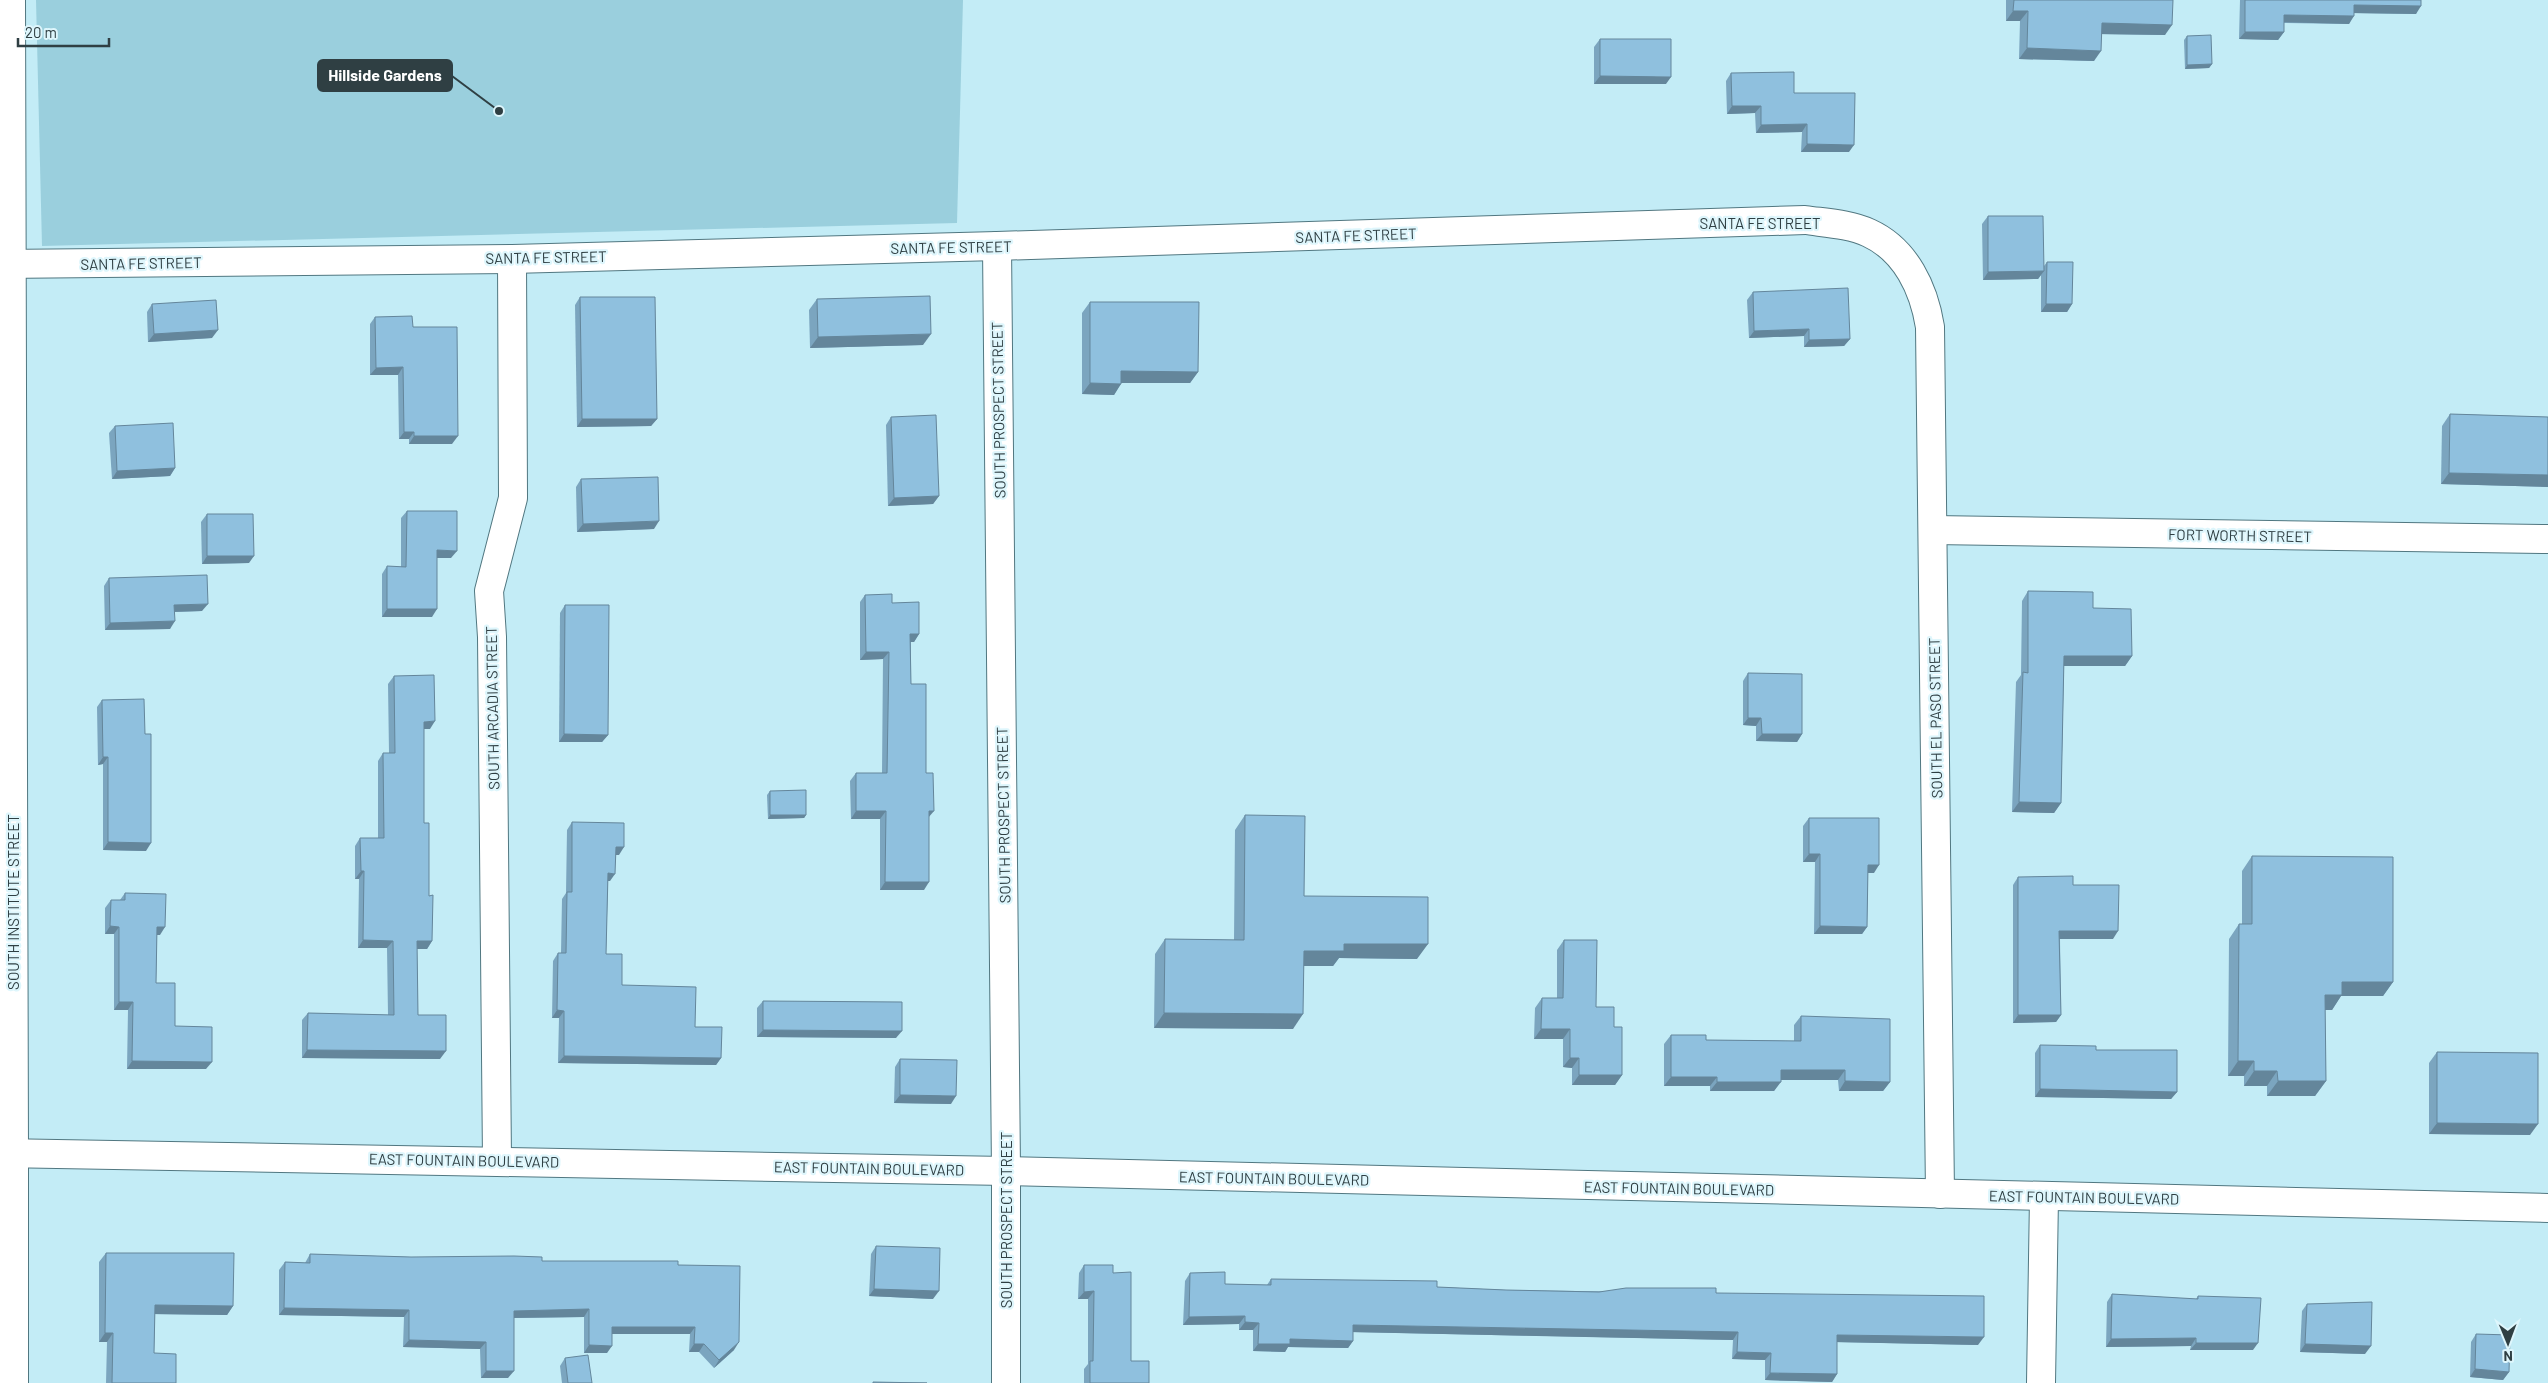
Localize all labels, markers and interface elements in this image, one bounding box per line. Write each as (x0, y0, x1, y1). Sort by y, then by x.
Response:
scale bar (18, 15, 109, 47)
text: 20 m (25, 23, 57, 41)
callout: Hillside Gardens (318, 60, 452, 91)
text: Hillside Gardens (328, 65, 442, 84)
street label: SANTA FE STREET (1699, 214, 1821, 232)
street label: SANTA FE STREET (1295, 224, 1417, 246)
street label: SANTA FE STREET (890, 237, 1012, 257)
street label: SANTA FE STREET (485, 247, 607, 267)
street label: SANTA FE STREET (80, 253, 202, 273)
street label: SOUTH PROSPECT STREET (987, 322, 1009, 498)
street label: FORT WORTH STREET (2168, 525, 2312, 545)
street label: SOUTH ARCADIA STREET (482, 626, 502, 790)
street label: SOUTH EL PASO STREET (1925, 637, 1945, 799)
street label: SOUTH PROSPECT STREET (992, 727, 1014, 903)
street label: SOUTH INSTITUTE STREET (4, 814, 22, 990)
street label: SOUTH PROSPECT STREET (997, 1132, 1015, 1308)
street label: EAST FOUNTAIN BOULEVARD (369, 1149, 559, 1171)
street label: EAST FOUNTAIN BOULEVARD (774, 1157, 964, 1179)
street label: EAST FOUNTAIN BOULEVARD (1179, 1167, 1369, 1189)
street label: EAST FOUNTAIN BOULEVARD (1584, 1177, 1774, 1199)
street label: EAST FOUNTAIN BOULEVARD (1989, 1186, 2179, 1208)
north arrow (2483, 1318, 2533, 1368)
text: N (2503, 1348, 2513, 1365)

